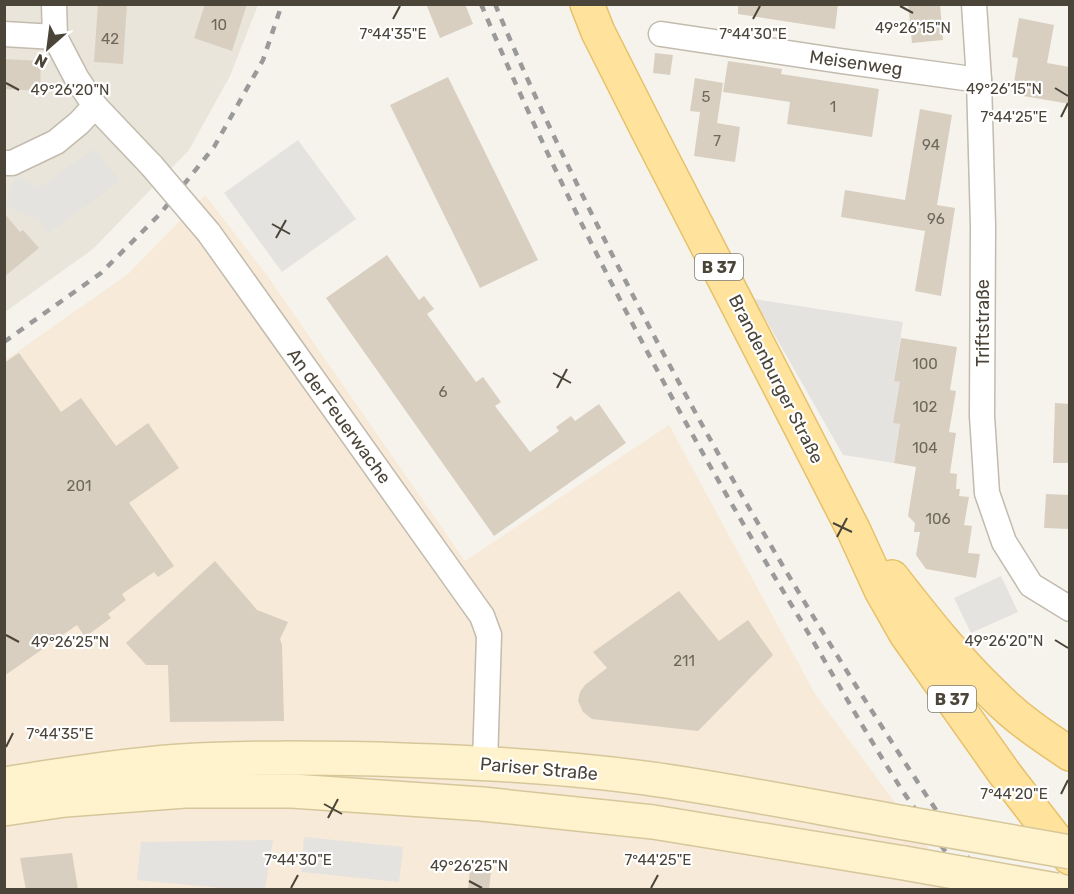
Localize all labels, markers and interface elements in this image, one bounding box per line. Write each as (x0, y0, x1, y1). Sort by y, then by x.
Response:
house number: 10 (211, 16, 227, 34)
north arrow (18, 18, 78, 78)
text: 49°26'15"N (875, 19, 951, 37)
text: 7°44'35"E (359, 25, 427, 43)
text: 7°44'30"E (719, 25, 787, 43)
house number: 42 (101, 30, 119, 48)
street label: Meisenweg (808, 46, 904, 80)
text: N (32, 50, 51, 72)
text: 49°26'15"N (966, 80, 1042, 98)
text: 49°26'20"N (31, 81, 109, 99)
house number: 5 (702, 88, 711, 106)
house number: 1 (830, 98, 836, 116)
text: 7°44'25"E (981, 108, 1047, 126)
house number: 7 (713, 132, 721, 150)
house number: 94 (922, 136, 940, 154)
house number: 96 (927, 210, 945, 228)
road number: B 37 (695, 254, 743, 280)
street label: Triftstraße (972, 279, 994, 367)
street label: Brandenburger Straße (724, 291, 828, 467)
street label: An der Feuerwache (282, 344, 396, 488)
house number: 100 (912, 355, 938, 373)
house number: 6 (438, 383, 448, 401)
house number: 102 (913, 398, 938, 416)
house number: 104 (912, 439, 938, 457)
house number: 201 (67, 477, 91, 495)
house number: 106 (926, 510, 951, 528)
text: 49°26'20"N (965, 632, 1043, 650)
text: 49°26'25"N (31, 633, 109, 651)
house number: 211 (673, 652, 695, 670)
road number: B 37 (928, 686, 976, 712)
text: 7°44'35"E (26, 725, 94, 743)
street label: Pariser Straße (479, 753, 599, 785)
text: 7°44'20"E (980, 785, 1048, 803)
text: 7°44'30"E (264, 851, 332, 869)
text: 7°44'25"E (625, 851, 691, 869)
text: 49°26'25"N (430, 857, 508, 875)

